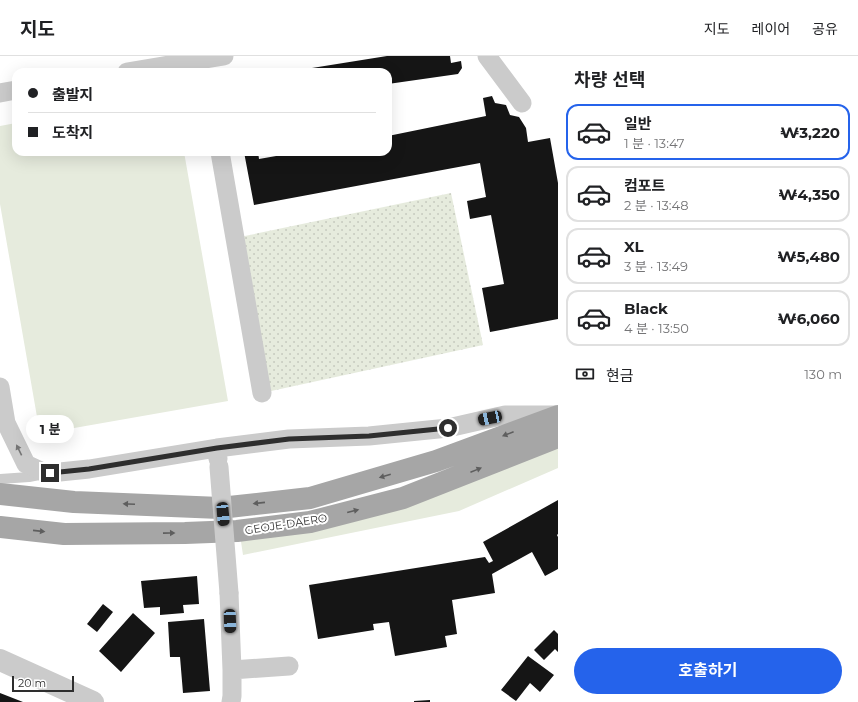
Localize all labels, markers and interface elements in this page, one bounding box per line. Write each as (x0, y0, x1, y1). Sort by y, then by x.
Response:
text: 지도 (20, 18, 55, 41)
text: 지도 (704, 20, 730, 38)
text: 레이어 (752, 20, 790, 38)
text: 공유 (812, 20, 838, 38)
text: 차량 선택 (574, 69, 645, 91)
text: 출발지 (52, 85, 93, 104)
icon: car (576, 114, 612, 150)
text: 일반 (624, 114, 652, 133)
text: 도착지 (52, 123, 93, 142)
text: ₩3,220 (780, 123, 840, 142)
text: 1 분 · 13:47 (624, 135, 685, 151)
icon: car (576, 176, 612, 212)
text: 컴포트 (624, 176, 665, 195)
text: ₩4,350 (779, 185, 840, 204)
text: 2 분 · 13:48 (624, 197, 689, 213)
text: XL (624, 237, 643, 256)
icon: car (576, 238, 612, 274)
text: ₩5,480 (778, 247, 840, 266)
text: 3 분 · 13:49 (624, 258, 688, 274)
text: Black (624, 299, 668, 318)
icon: car (576, 300, 612, 336)
text: ₩6,060 (778, 309, 840, 328)
text: 4 분 · 13:50 (624, 320, 689, 336)
icon: cash (574, 363, 596, 385)
text: 현금 (606, 366, 634, 385)
text: 130 m (804, 366, 842, 382)
car (477, 410, 503, 426)
callout: 1 분 (26, 415, 74, 443)
route start (439, 419, 457, 437)
text: 1 분 (40, 421, 60, 437)
one-way arrow (502, 432, 514, 438)
one-way arrow (16, 444, 22, 455)
route end (41, 464, 59, 482)
one-way arrow (470, 466, 482, 472)
one-way arrow (379, 473, 391, 479)
one-way arrow (253, 500, 265, 507)
one-way arrow (123, 501, 135, 508)
car (216, 502, 230, 526)
one-way arrow (346, 508, 359, 514)
street label: GEOJE-DAERO (244, 511, 328, 537)
one-way arrow (33, 528, 45, 535)
one-way arrow (163, 530, 176, 536)
car (224, 609, 236, 633)
button: 호출하기 (574, 648, 842, 694)
scale bar (12, 674, 74, 693)
text: 20 m (18, 676, 46, 690)

